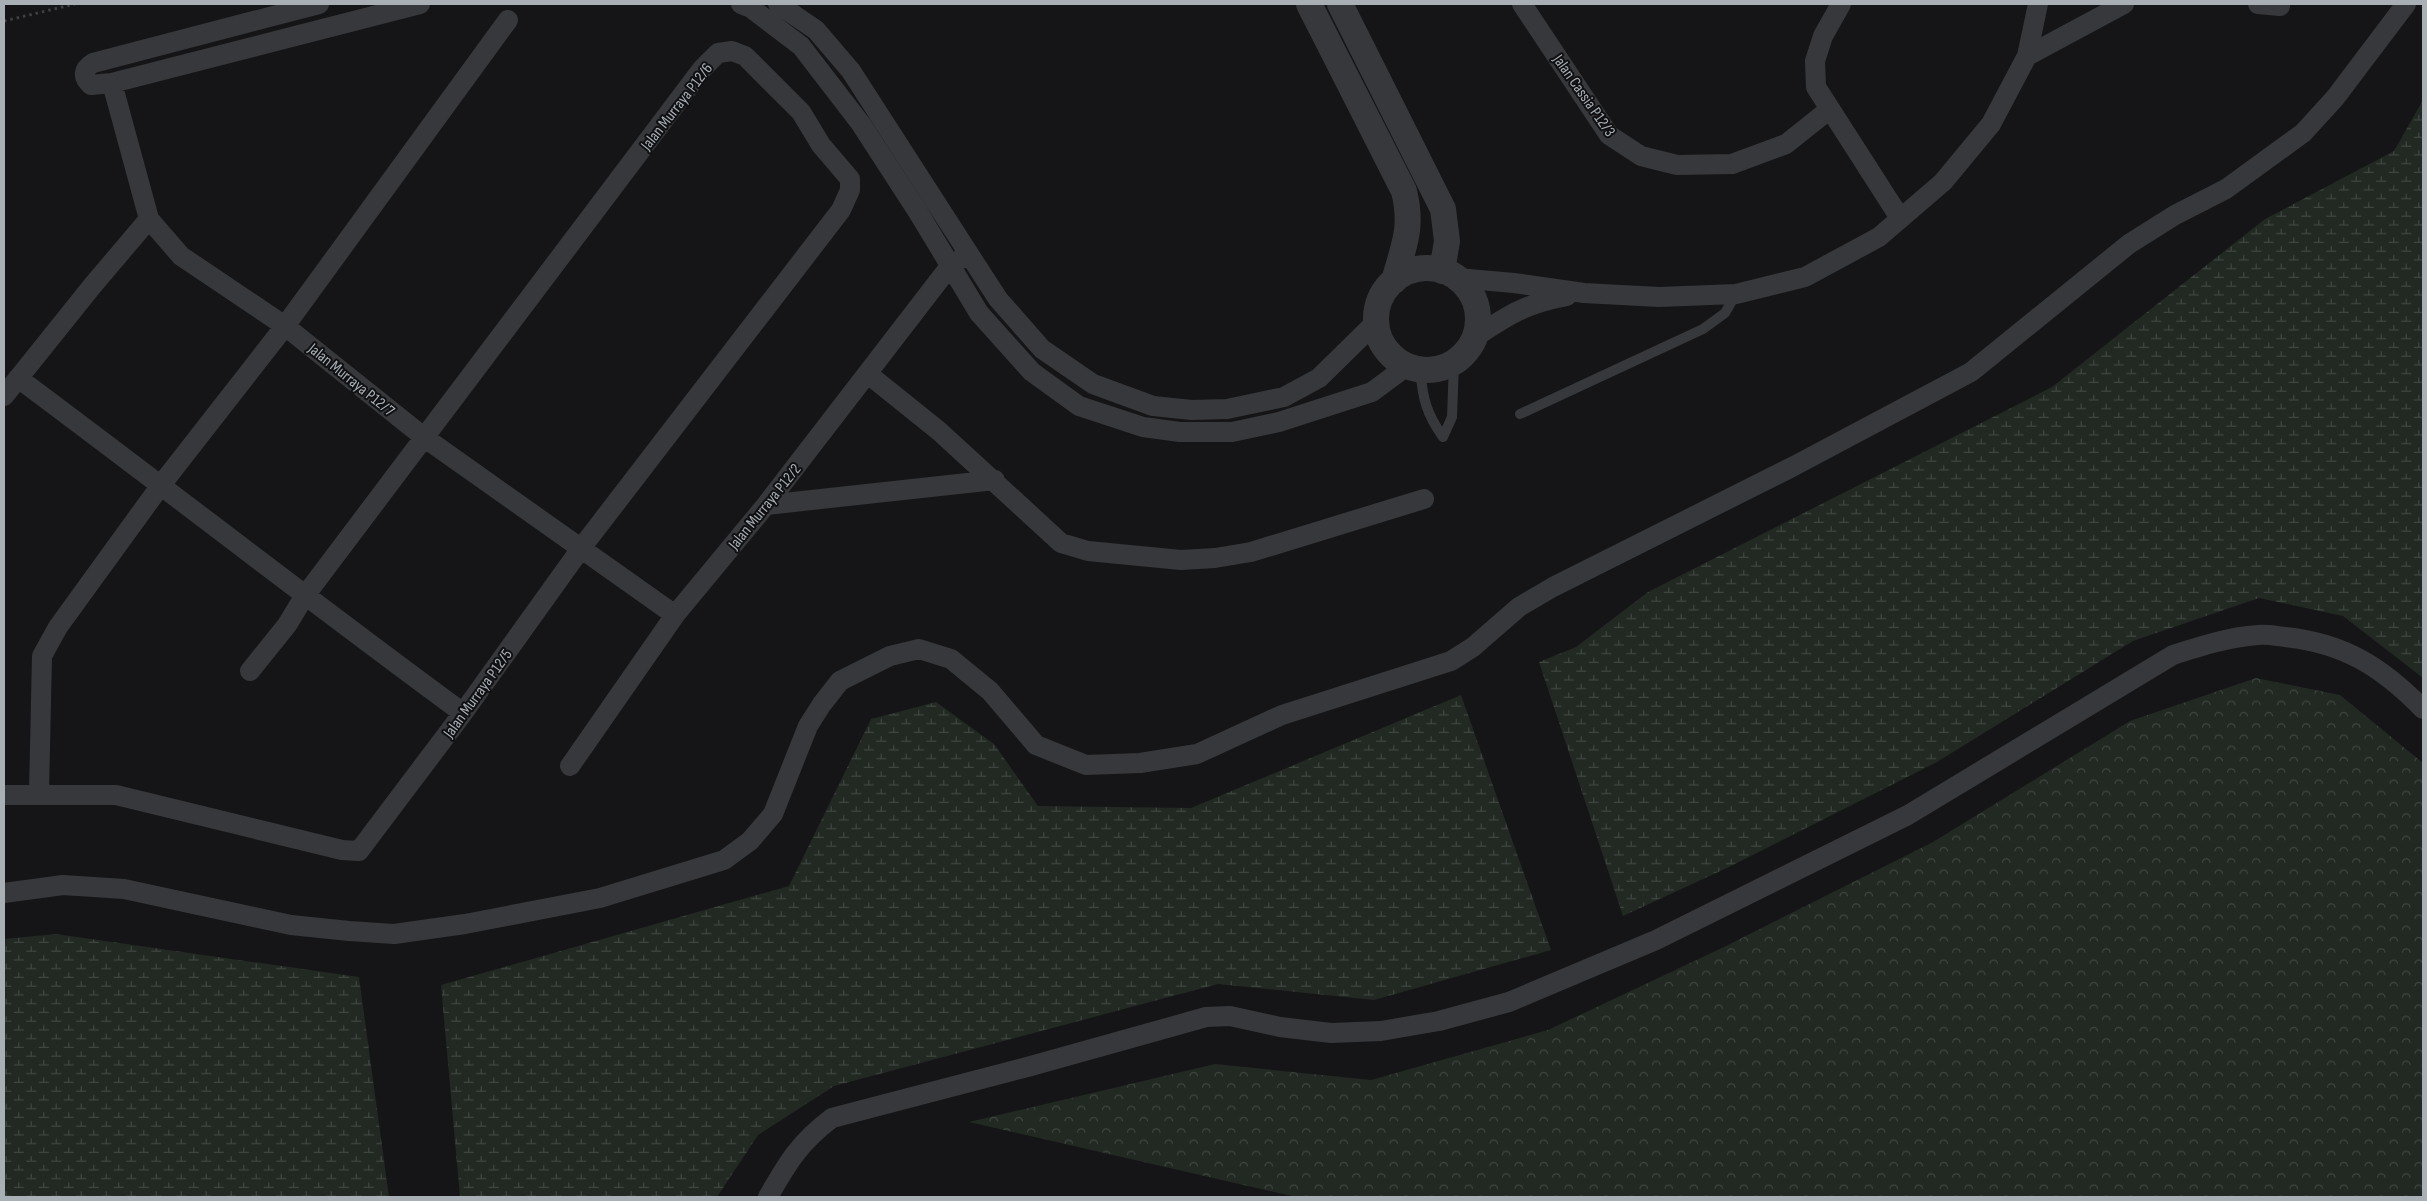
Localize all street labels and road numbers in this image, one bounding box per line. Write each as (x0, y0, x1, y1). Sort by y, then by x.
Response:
street label: Jalan Cassia P12/3 (1548, 50, 1619, 141)
street label: Jalan Murraya P12/6 (637, 60, 717, 155)
street label: Jalan Murraya P12/7 (303, 339, 398, 421)
street label: Jalan Murraya P12/2 (724, 460, 806, 554)
street label: Jalan Murraya P12/5 (439, 646, 517, 743)

